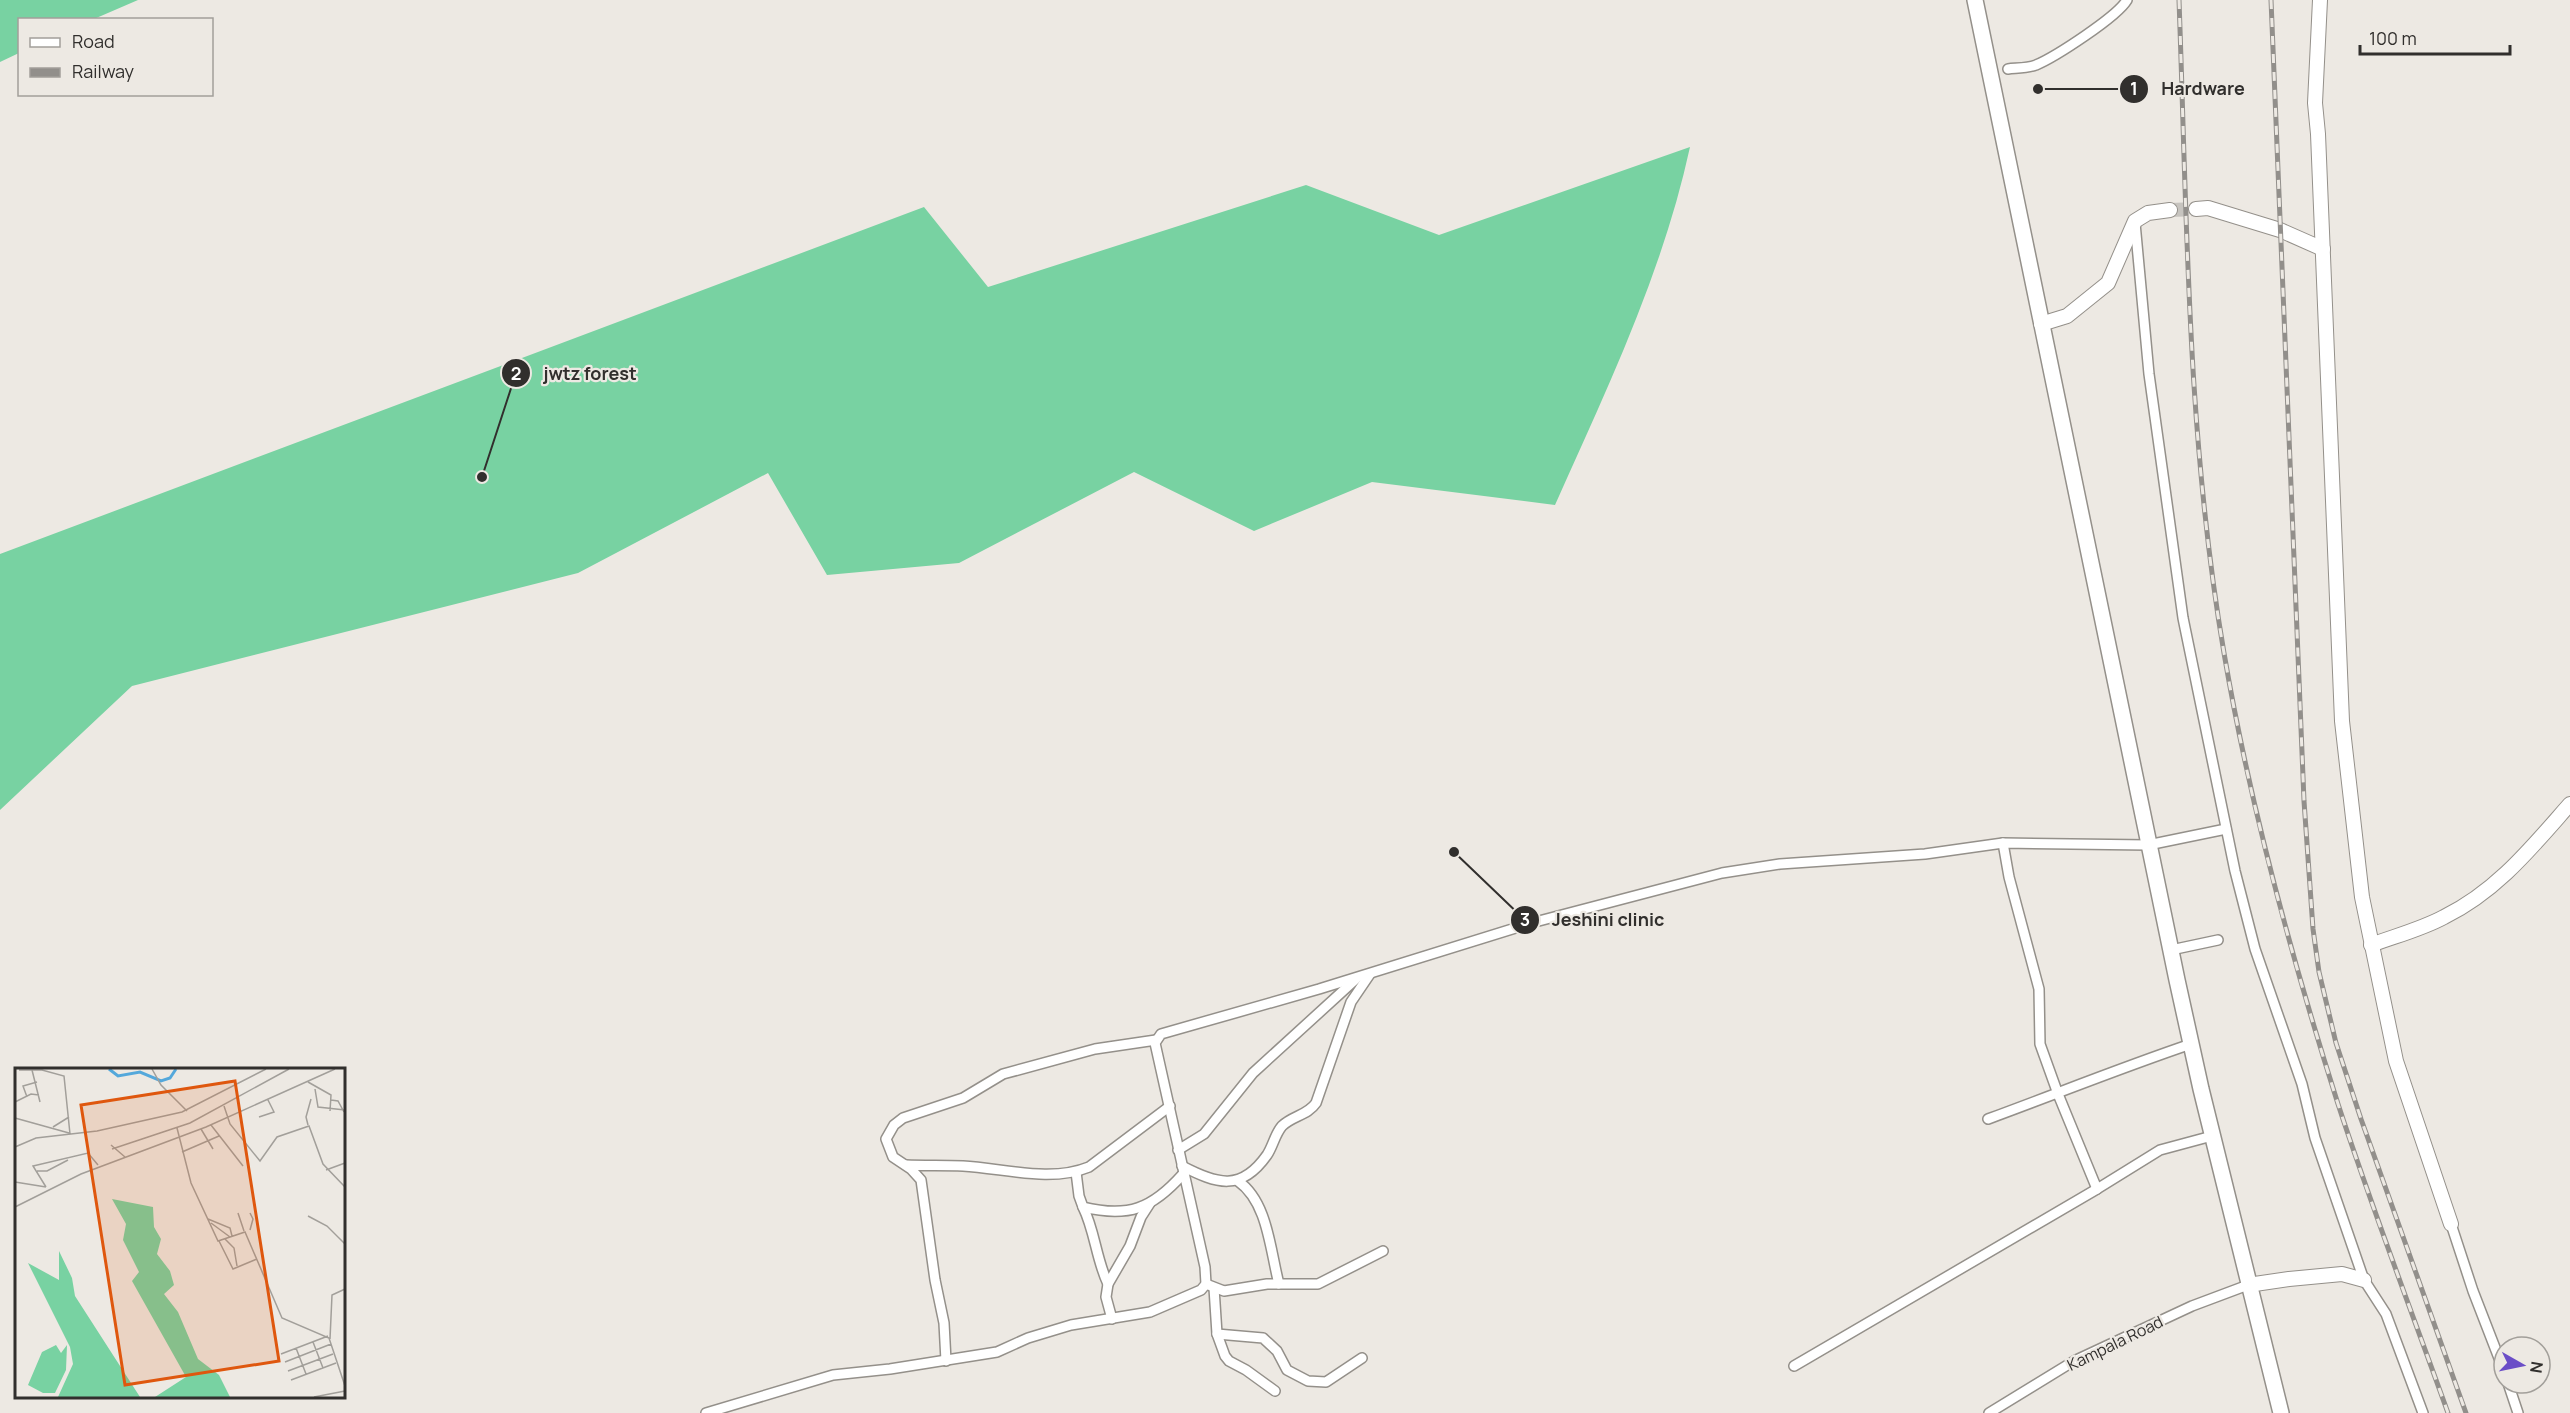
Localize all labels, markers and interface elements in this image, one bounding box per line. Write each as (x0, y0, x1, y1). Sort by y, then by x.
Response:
legend (18, 18, 213, 96)
scale bar (2360, 18, 2510, 56)
text: 100 m (2369, 26, 2417, 50)
text: Road (72, 29, 115, 53)
text: Railway (72, 59, 134, 83)
callout: Hardware (2119, 71, 2256, 107)
text: 1 (2130, 76, 2138, 100)
text: Hardware (2161, 76, 2245, 100)
callout: jwtz forest (501, 355, 649, 391)
text: 2 (511, 361, 521, 385)
text: jwtz forest (542, 361, 637, 385)
callout: Jeshini clinic (1510, 902, 1677, 938)
text: 3 (1520, 907, 1530, 931)
text: Jeshini clinic (1552, 907, 1664, 931)
inset map (15, 1068, 345, 1398)
street label: Kampala Road (2063, 1310, 2167, 1376)
north arrow (2492, 1335, 2552, 1395)
text: N (2525, 1360, 2549, 1375)

